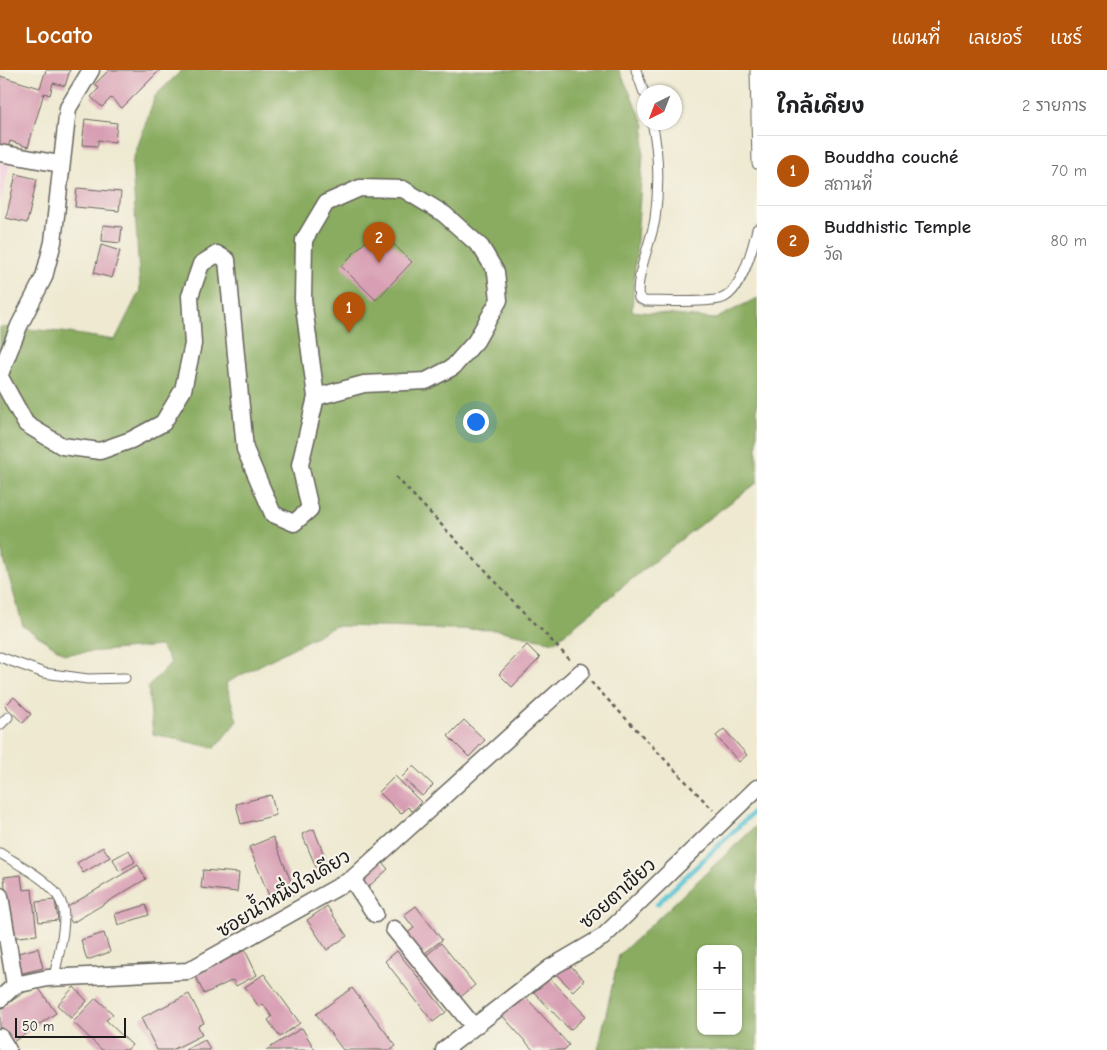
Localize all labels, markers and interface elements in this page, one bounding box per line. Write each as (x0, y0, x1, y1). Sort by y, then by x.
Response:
text: Locato (25, 21, 93, 49)
text: แผนที่ (892, 28, 940, 49)
text: เลเยอร์ (968, 28, 1022, 49)
text: แชร์ (1050, 28, 1082, 49)
north arrow (637, 85, 682, 130)
text: ใกล้เคียง (777, 94, 864, 118)
text: 2 รายการ (1022, 97, 1087, 115)
text: Bouddha couché (824, 146, 958, 168)
text: 1 (790, 162, 796, 180)
text: 70 m (1051, 162, 1087, 180)
text: สถานที่ (824, 176, 872, 194)
text: Buddhistic Temple (824, 216, 971, 238)
pin: 2 (363, 222, 395, 263)
text: 2 (789, 232, 797, 250)
text: 80 m (1050, 232, 1087, 250)
text: วัด (824, 246, 843, 264)
pin: 1 (333, 292, 365, 333)
your location (463, 409, 489, 435)
street label: ซอยน้ำหนึ่งใจเดียว (210, 840, 354, 942)
street label: ซอยตาเขียว (575, 853, 660, 934)
map controls (697, 945, 742, 1035)
button: + (697, 945, 742, 990)
button: − (697, 990, 742, 1035)
scale bar (15, 1015, 126, 1038)
text: 50 m (22, 1018, 54, 1035)

